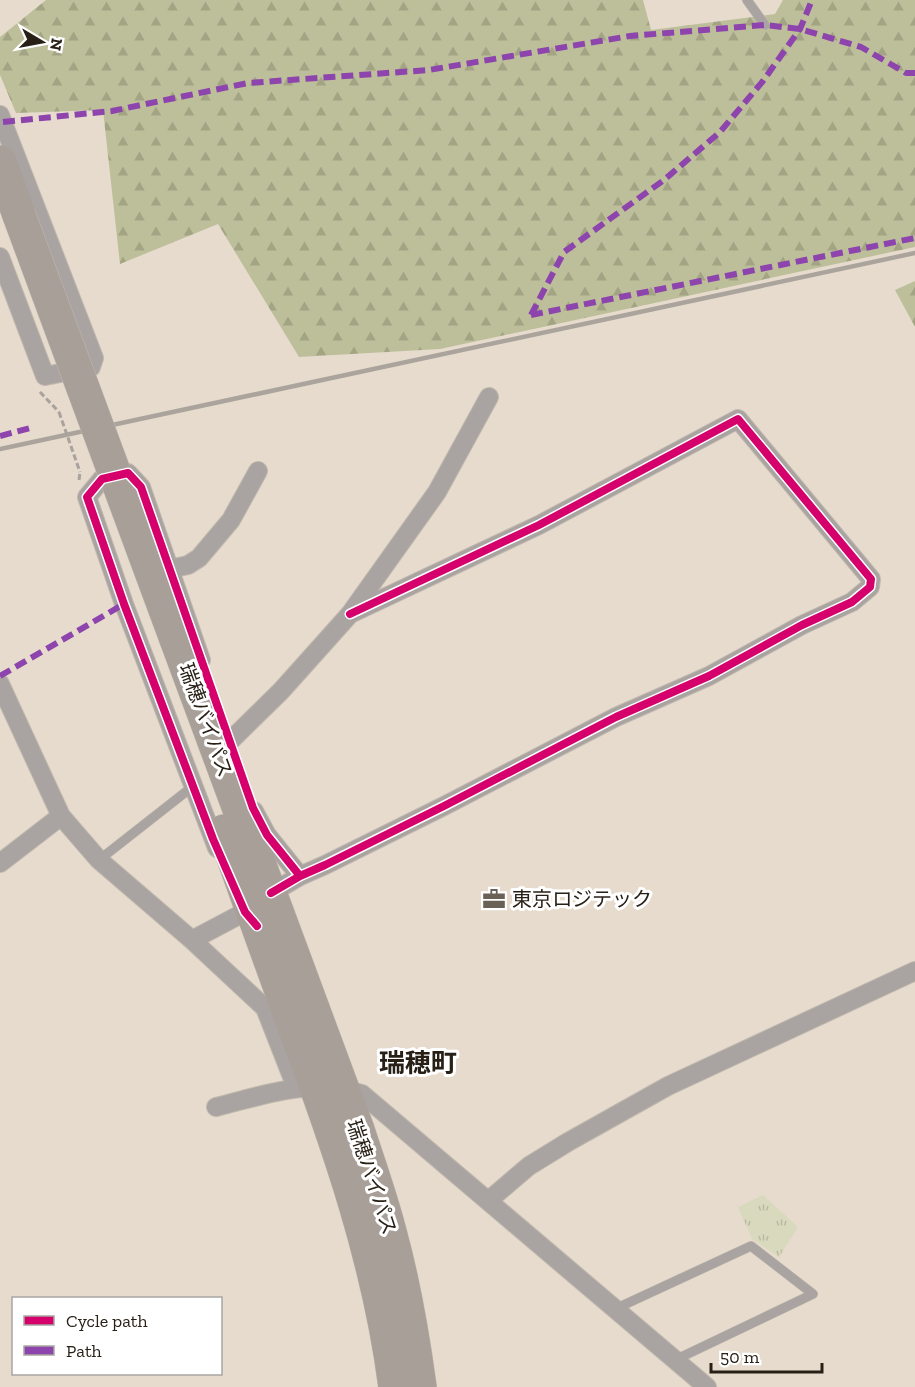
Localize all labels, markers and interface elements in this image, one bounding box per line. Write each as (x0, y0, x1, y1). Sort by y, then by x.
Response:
north arrow (12, 12, 72, 72)
text: N (46, 37, 67, 52)
street label: 瑞穂バイパス (174, 660, 238, 780)
office icon: 東京ロジテック (481, 886, 507, 912)
place label: 東京ロジテック (512, 887, 652, 911)
district label: 瑞穂町 (379, 1047, 457, 1079)
street label: 瑞穂バイパス (342, 1116, 402, 1238)
legend (12, 1297, 222, 1375)
text: Cycle path (66, 1310, 148, 1332)
scale bar (711, 1336, 822, 1374)
text: Path (66, 1340, 102, 1362)
text: 50 m (720, 1346, 760, 1368)

